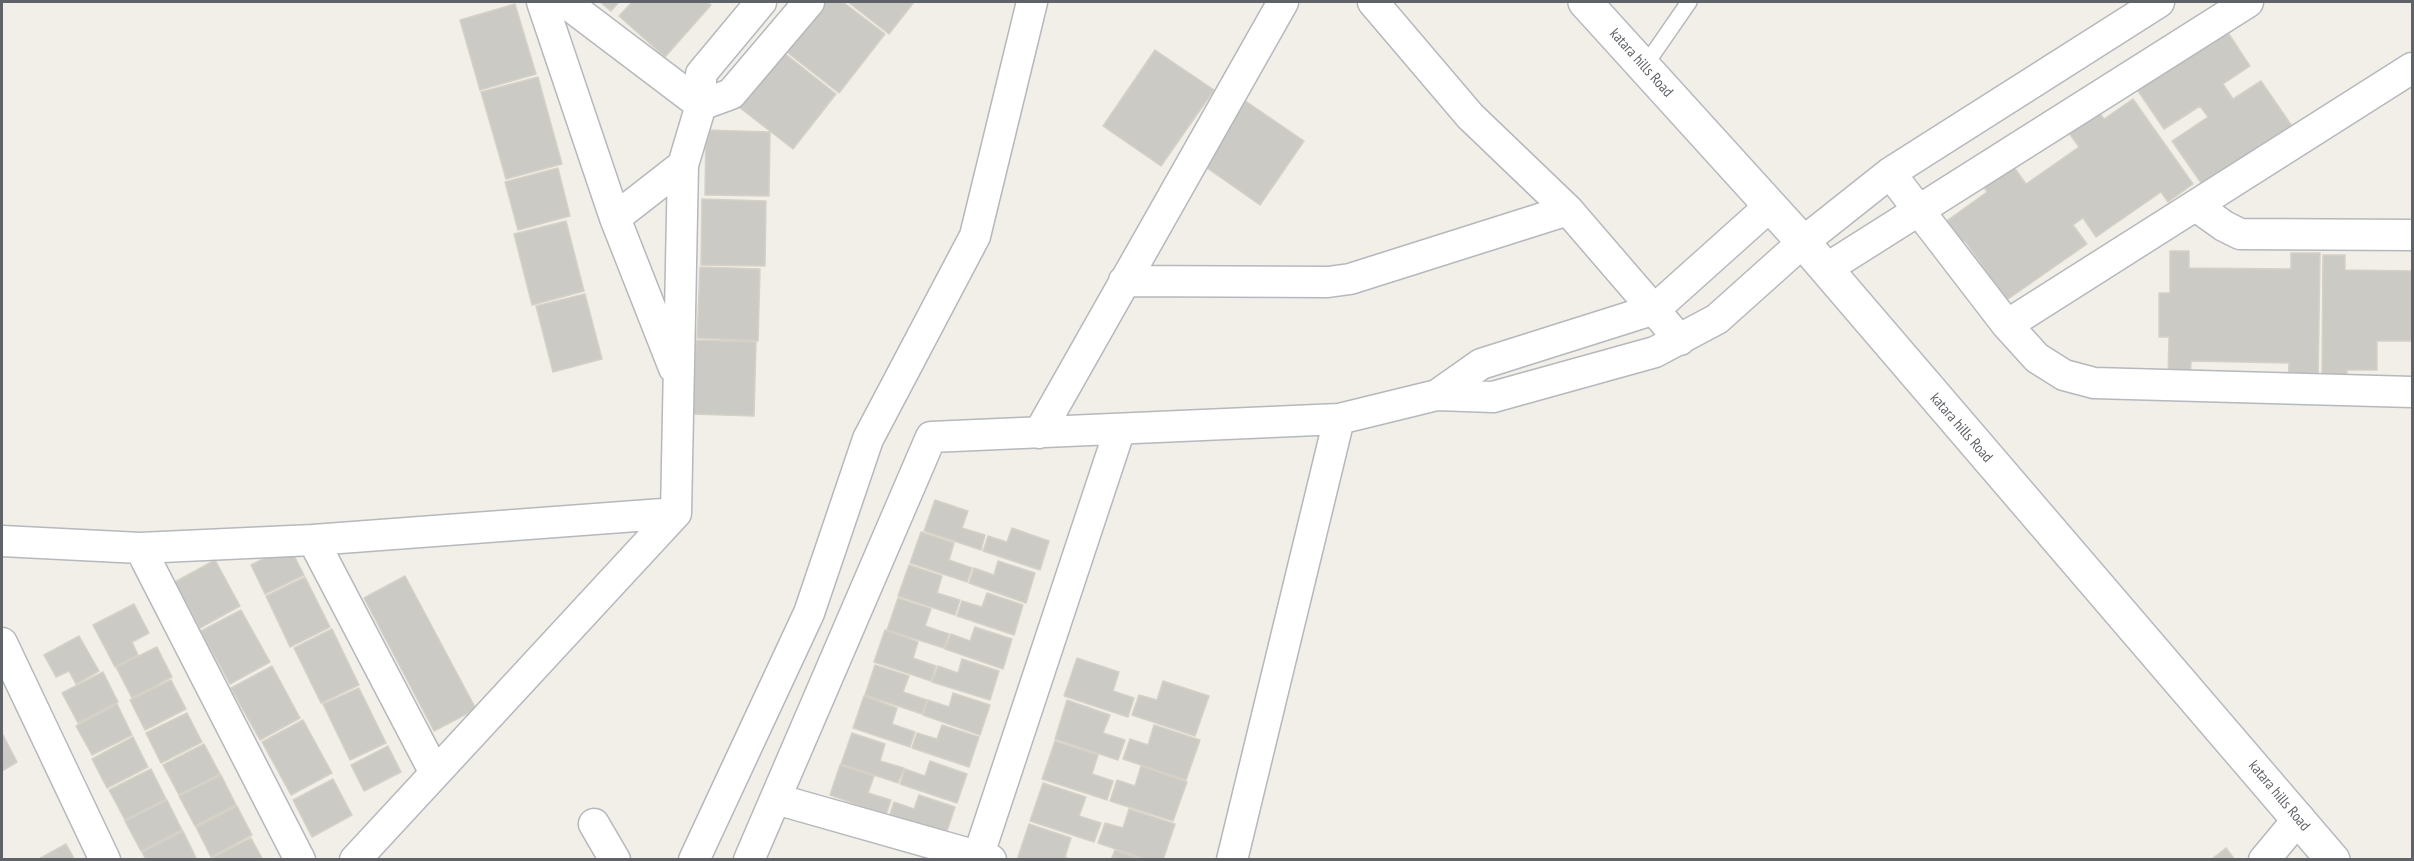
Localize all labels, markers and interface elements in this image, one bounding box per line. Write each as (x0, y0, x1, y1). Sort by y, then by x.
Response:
street label: katara hills Road (1606, 25, 1676, 101)
street label: katara hills Road (1926, 390, 1996, 466)
street label: katara hills Road (2244, 757, 2314, 835)

